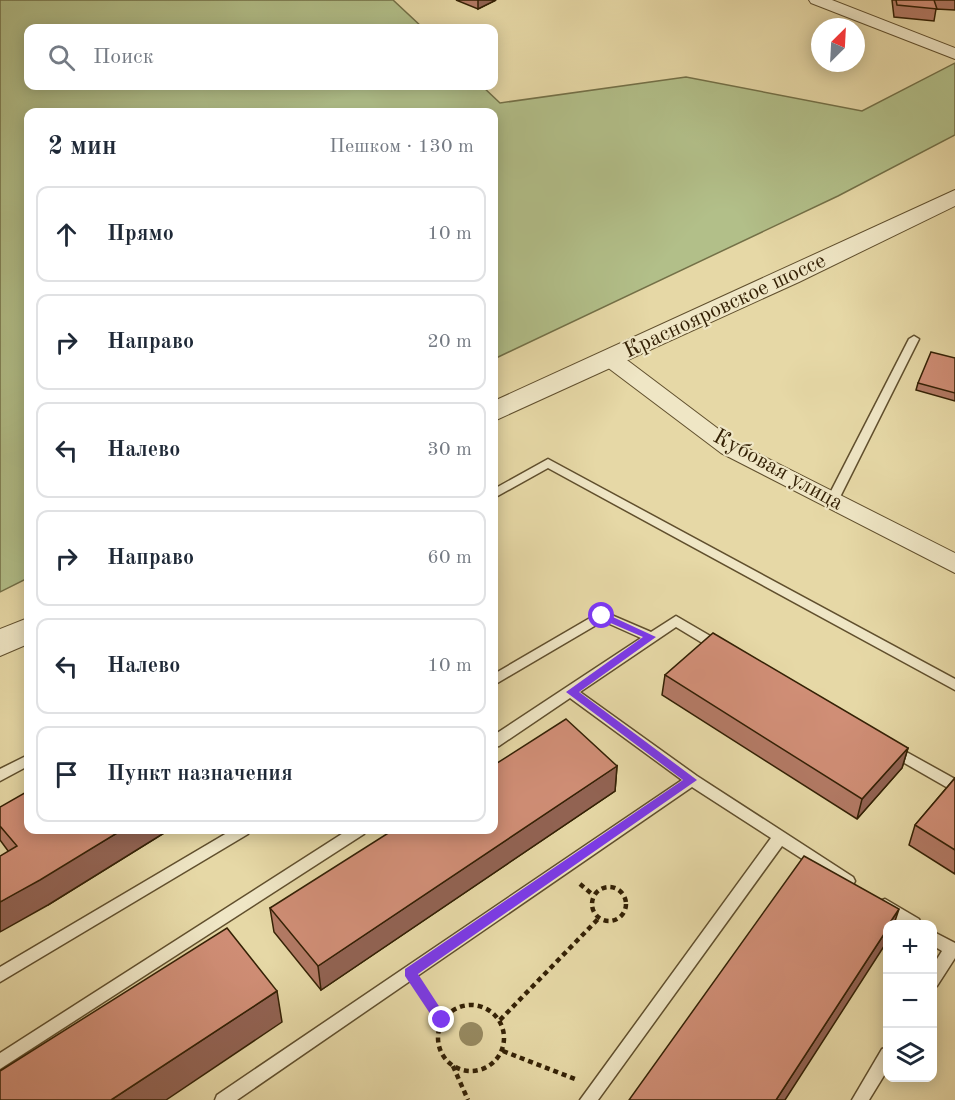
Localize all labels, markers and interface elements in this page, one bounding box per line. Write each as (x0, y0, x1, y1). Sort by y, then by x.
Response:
north arrow (811, 18, 865, 72)
search box (24, 24, 498, 90)
icon: search (45, 41, 78, 74)
text: Поиск (93, 46, 154, 68)
text: 2 мин (48, 134, 117, 160)
text: Пешком · 130 m (329, 137, 474, 157)
icon: ahead (50, 218, 83, 251)
text: Прямо (107, 223, 174, 245)
text: 10 m (427, 224, 472, 244)
street label: Краснояровское шоссе (621, 250, 829, 362)
icon: right (50, 326, 83, 359)
text: Направо (107, 331, 194, 353)
text: 20 m (427, 332, 472, 352)
street label: Кубовая улица (709, 425, 847, 515)
icon: left (50, 434, 83, 467)
text: Налево (107, 439, 180, 461)
text: 30 m (427, 440, 472, 460)
icon: right (50, 542, 83, 575)
text: Направо (107, 547, 194, 569)
text: 60 m (427, 548, 472, 568)
route start (588, 602, 614, 628)
icon: left (50, 650, 83, 683)
text: Налево (107, 655, 180, 677)
text: 10 m (427, 656, 472, 676)
icon: arrive (50, 758, 83, 791)
text: Пункт назначения (107, 763, 293, 785)
map controls (883, 920, 937, 1082)
button: + (883, 920, 937, 974)
button: − (883, 974, 937, 1028)
route end (428, 1006, 454, 1032)
button: layers (883, 1028, 937, 1082)

